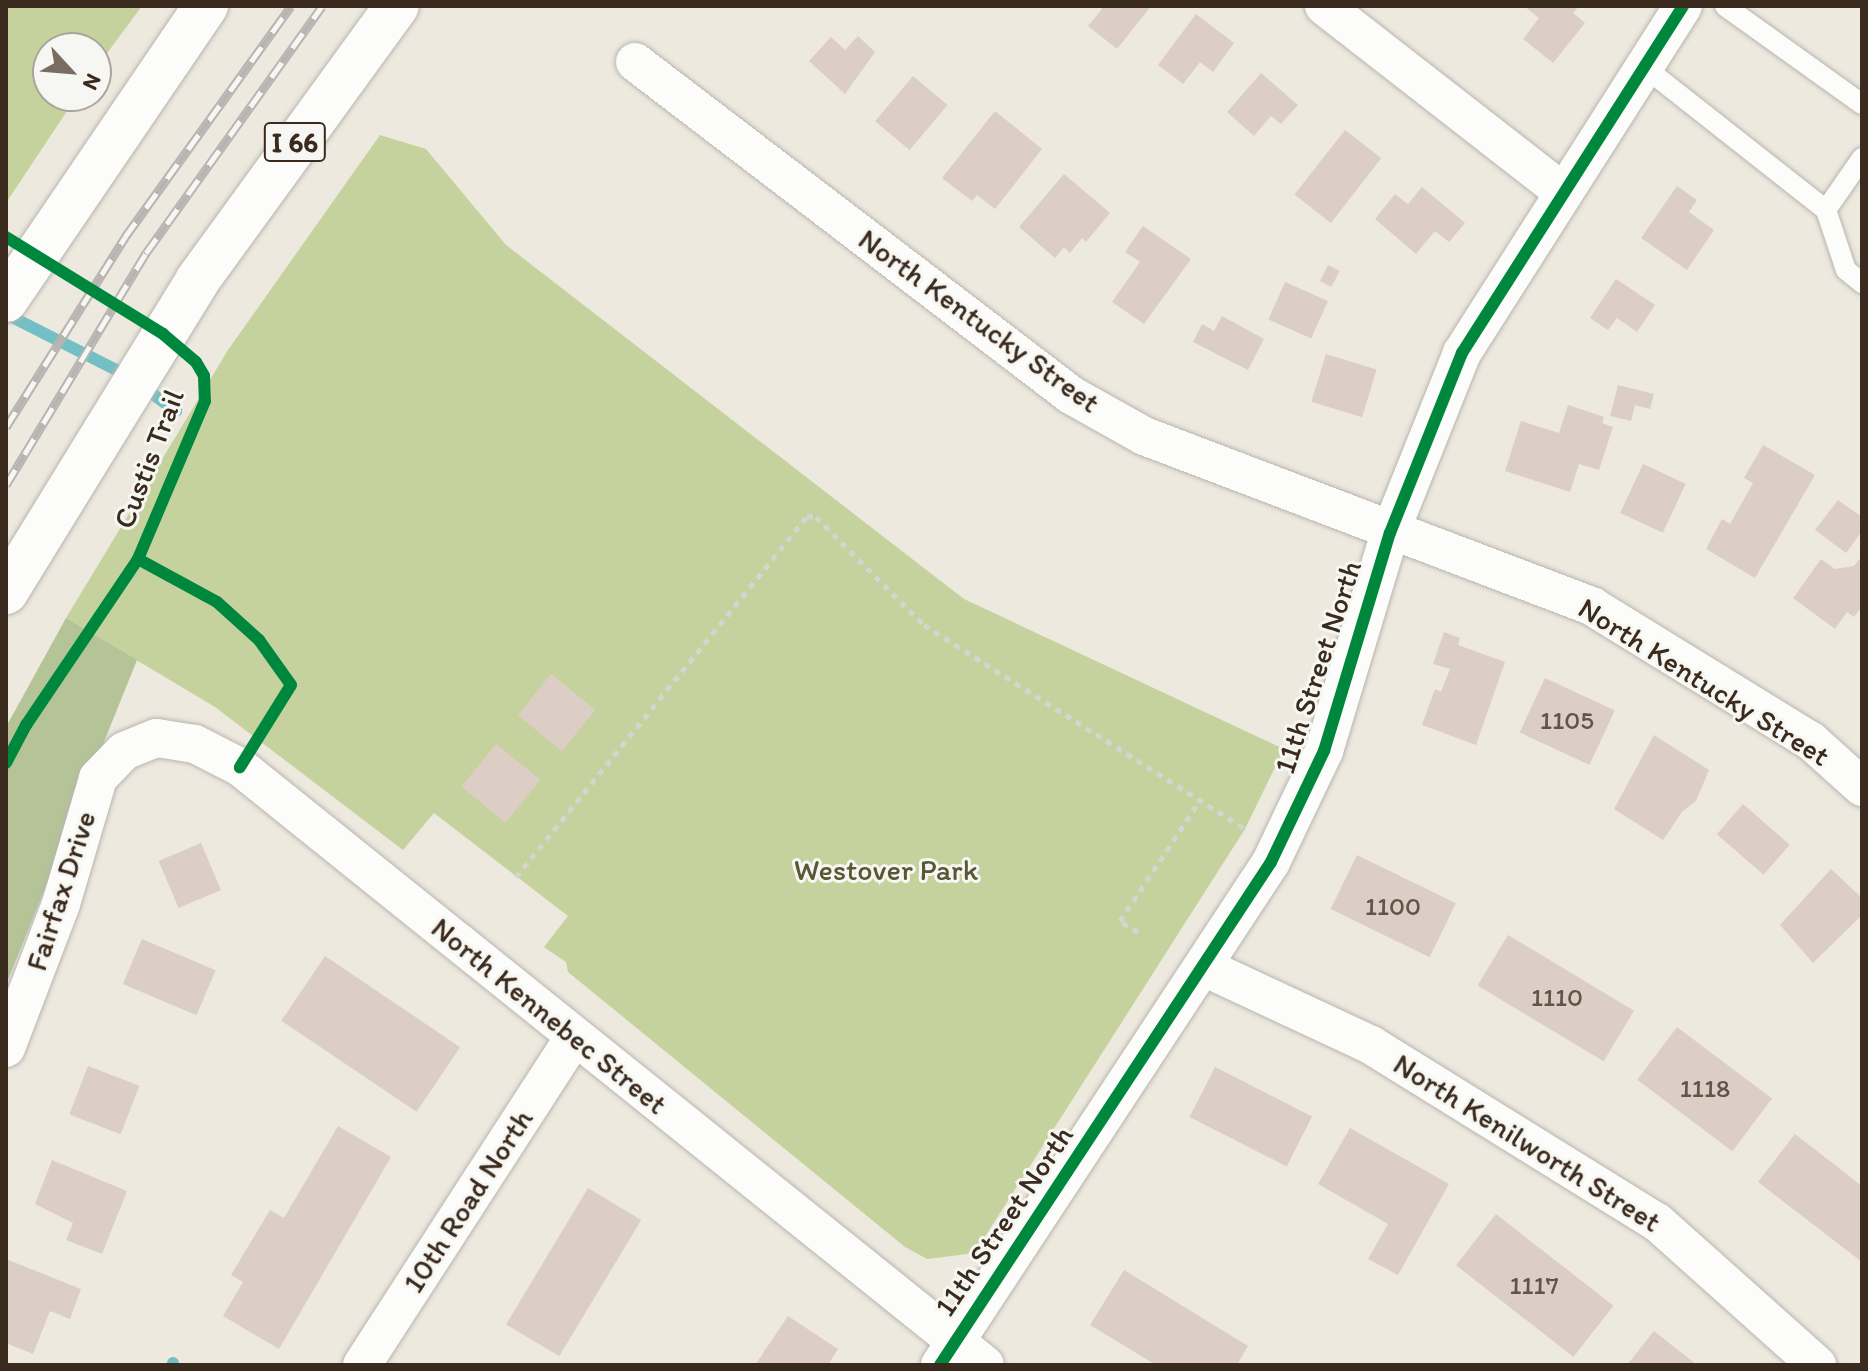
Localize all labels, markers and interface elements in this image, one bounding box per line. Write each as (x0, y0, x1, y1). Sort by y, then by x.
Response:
north arrow (32, 32, 112, 112)
text: N (77, 69, 108, 94)
road number: I 66 (263, 118, 327, 166)
street label: North Kentucky Street (852, 222, 1106, 420)
street label: Custis Trail (106, 384, 192, 534)
street label: 11th Street North (1267, 556, 1369, 778)
street label: North Kentucky Street (1572, 590, 1836, 774)
house number: 1105 (1540, 705, 1594, 737)
street label: Fairfax Drive (18, 807, 104, 975)
park label: Westover Park (794, 852, 978, 888)
house number: 1100 (1365, 891, 1421, 923)
street label: North Kennebec Street (424, 910, 674, 1122)
house number: 1110 (1531, 982, 1583, 1014)
street label: North Kenilworth Street (1387, 1046, 1667, 1240)
house number: 1118 (1680, 1073, 1730, 1105)
street label: 10th Road North (395, 1102, 541, 1300)
street label: 11th Street North (927, 1119, 1081, 1323)
house number: 1117 (1509, 1270, 1559, 1302)

